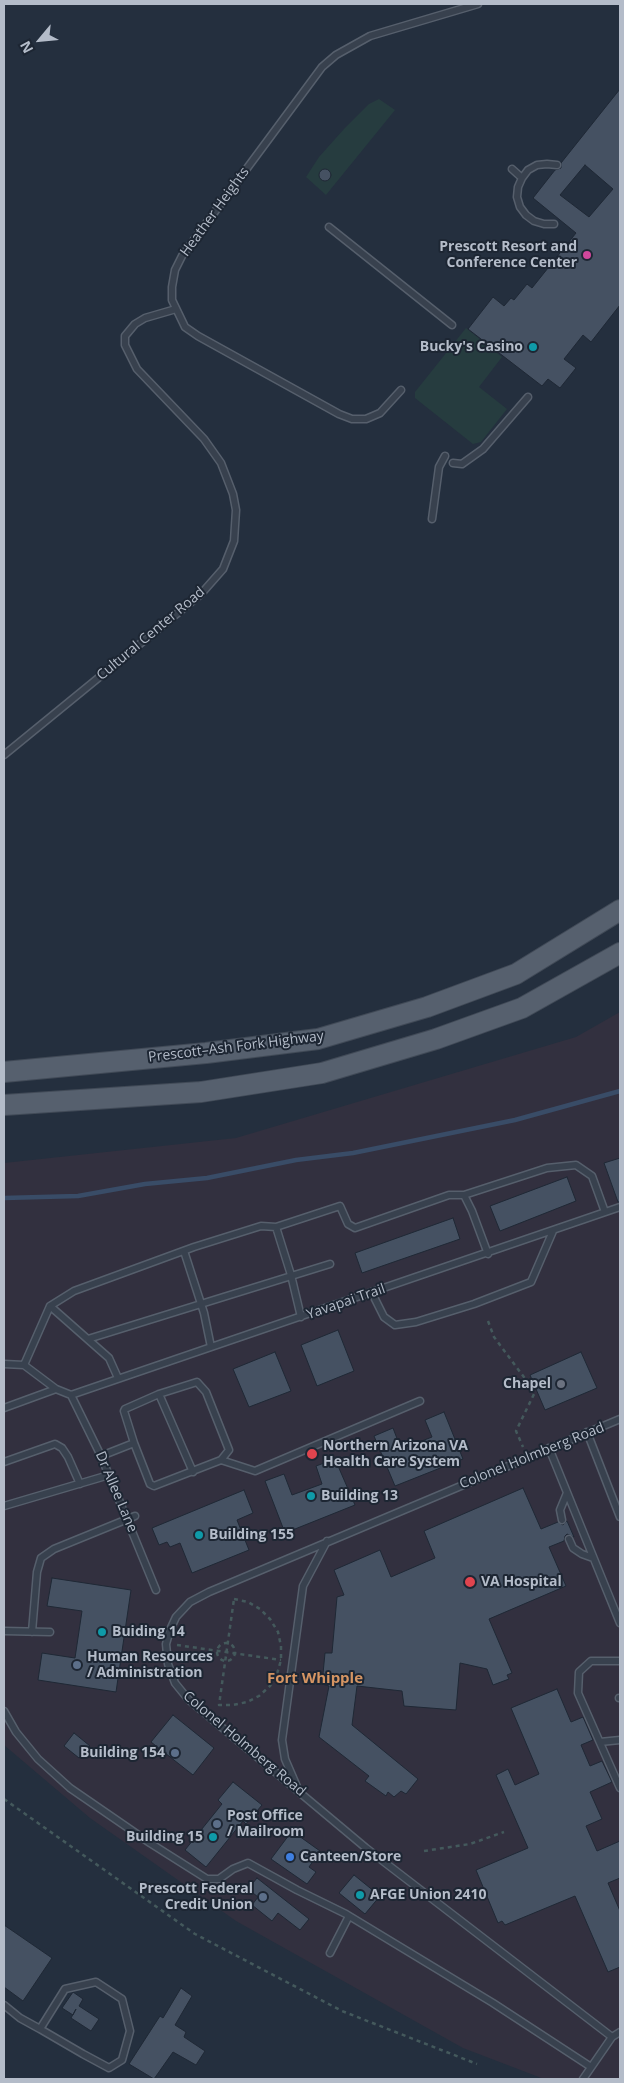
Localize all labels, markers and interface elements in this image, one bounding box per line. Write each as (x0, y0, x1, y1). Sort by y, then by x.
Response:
north arrow (15, 15, 65, 65)
text: N (15, 38, 37, 57)
street label: Heather Heights (177, 164, 253, 260)
place label: Prescott Resort and Conference Center (439, 239, 577, 272)
marker: Prescott Resort and Conference Center (581, 249, 593, 261)
place label: Bucky's Casino (420, 339, 523, 355)
marker: Bucky's Casino (527, 341, 539, 353)
street label: Cultural Center Road (93, 584, 209, 684)
street label: Prescott–Ash Fork Highway (147, 1028, 325, 1066)
street label: Yavapai Trail (304, 1281, 388, 1323)
place label: Chapel (503, 1376, 551, 1392)
marker: Chapel (555, 1378, 567, 1390)
street label: Colonel Holmberg Road (457, 1419, 607, 1493)
place label: Northern Arizona VA Health Care System (323, 1438, 468, 1470)
marker: Northern Arizona VA Health Care System (305, 1447, 319, 1461)
street label: Dr Allee Lane (91, 1449, 141, 1535)
place label: Building 13 (321, 1488, 398, 1504)
marker: Building 13 (305, 1490, 317, 1502)
place label: Building 155 (209, 1527, 294, 1543)
marker: Building 155 (193, 1529, 205, 1541)
place label: VA Hospital (481, 1574, 562, 1590)
marker: VA Hospital (463, 1575, 477, 1589)
place label: Buiding 14 (112, 1624, 185, 1640)
marker: Buiding 14 (96, 1626, 108, 1638)
place label: Human Resources / Administration (87, 1649, 213, 1681)
marker: Human Resources / Administration (71, 1659, 83, 1671)
district label: Fort Whipple (267, 1670, 363, 1688)
street label: Colonel Holmberg Road (179, 1688, 309, 1800)
place label: Building 154 (80, 1745, 165, 1761)
marker: Building 154 (169, 1747, 181, 1759)
place label: Post Office / Mailroom (227, 1808, 304, 1840)
marker: Post Office / Mailroom (211, 1818, 223, 1830)
place label: Building 15 (126, 1829, 203, 1845)
marker: Building 15 (207, 1831, 219, 1843)
place label: Canteen/Store (300, 1849, 401, 1865)
marker: Canteen/Store (284, 1851, 296, 1863)
place label: Prescott Federal Credit Union (139, 1881, 253, 1914)
place label: AFGE Union 2410 (370, 1887, 487, 1903)
marker: AFGE Union 2410 (354, 1889, 366, 1901)
marker: Prescott Federal Credit Union (257, 1891, 269, 1903)

